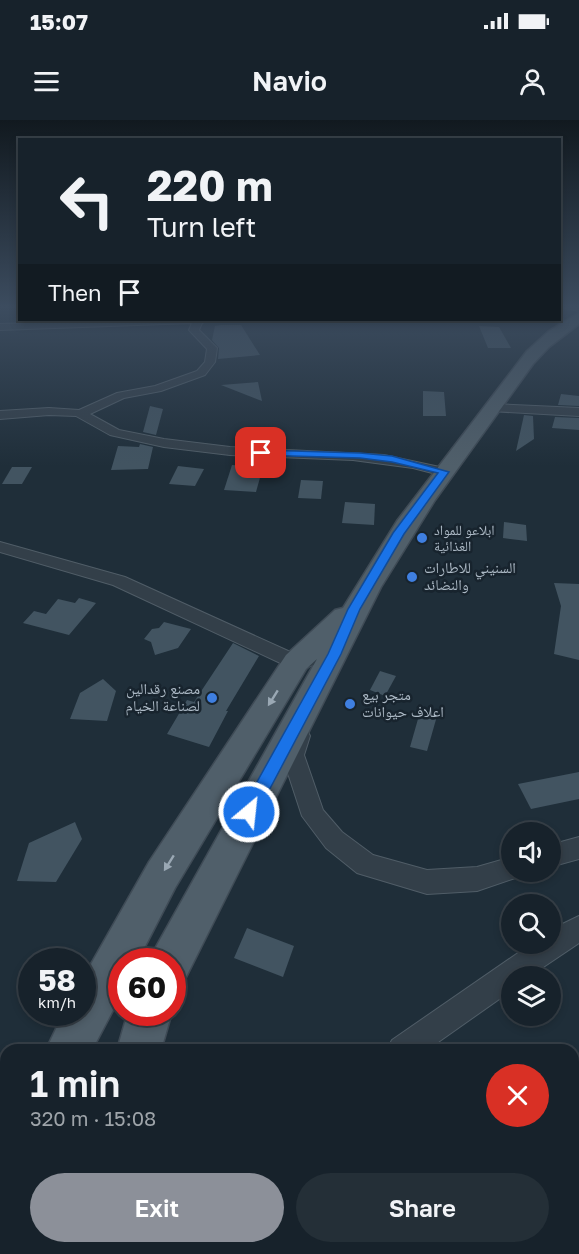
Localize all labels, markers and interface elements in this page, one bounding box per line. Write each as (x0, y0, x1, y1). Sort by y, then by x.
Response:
text: 15:07 (30, 8, 88, 35)
icon: menu (30, 65, 63, 98)
text: Navio (252, 65, 327, 97)
icon: person (516, 65, 549, 98)
text: 220 m (147, 160, 273, 210)
icon: left (48, 162, 126, 240)
text: Turn left (147, 211, 256, 243)
icon: arrive (113, 276, 146, 309)
text: Then (48, 279, 101, 306)
pin (235, 427, 286, 478)
icon: arrive (244, 436, 277, 469)
place label: ابلاعو للمواد الغذائية (434, 521, 495, 554)
marker: ابلاعو للمواد الغذائية (415, 531, 429, 545)
place label: السنيني للاطارات والنضائد (424, 558, 516, 594)
marker: السنيني للاطارات والنضائد (405, 570, 419, 584)
place label: مصنع رقدالين لصناعة الخيام (126, 679, 200, 716)
place label: متجر بيع اعلاف حيوانات (362, 685, 444, 721)
one-way arrow (268, 690, 279, 707)
marker: مصنع رقدالين لصناعة الخيام (205, 691, 219, 705)
marker: متجر بيع اعلاف حيوانات (343, 697, 357, 711)
position arrow (217, 780, 281, 844)
map controls (501, 822, 561, 1026)
button: sound (501, 822, 561, 882)
one-way arrow (164, 855, 175, 871)
button: search (501, 894, 561, 954)
speed limit sign: 60 (108, 948, 186, 1026)
text: 58 (38, 962, 76, 998)
button: layers (501, 966, 561, 1026)
text: km/h (38, 993, 76, 1011)
text: 1 min (30, 1062, 120, 1105)
button: close (486, 1064, 549, 1127)
text: 320 m · 15:08 (30, 1106, 156, 1130)
button: Exit (30, 1173, 284, 1242)
button: Share (296, 1173, 549, 1242)

